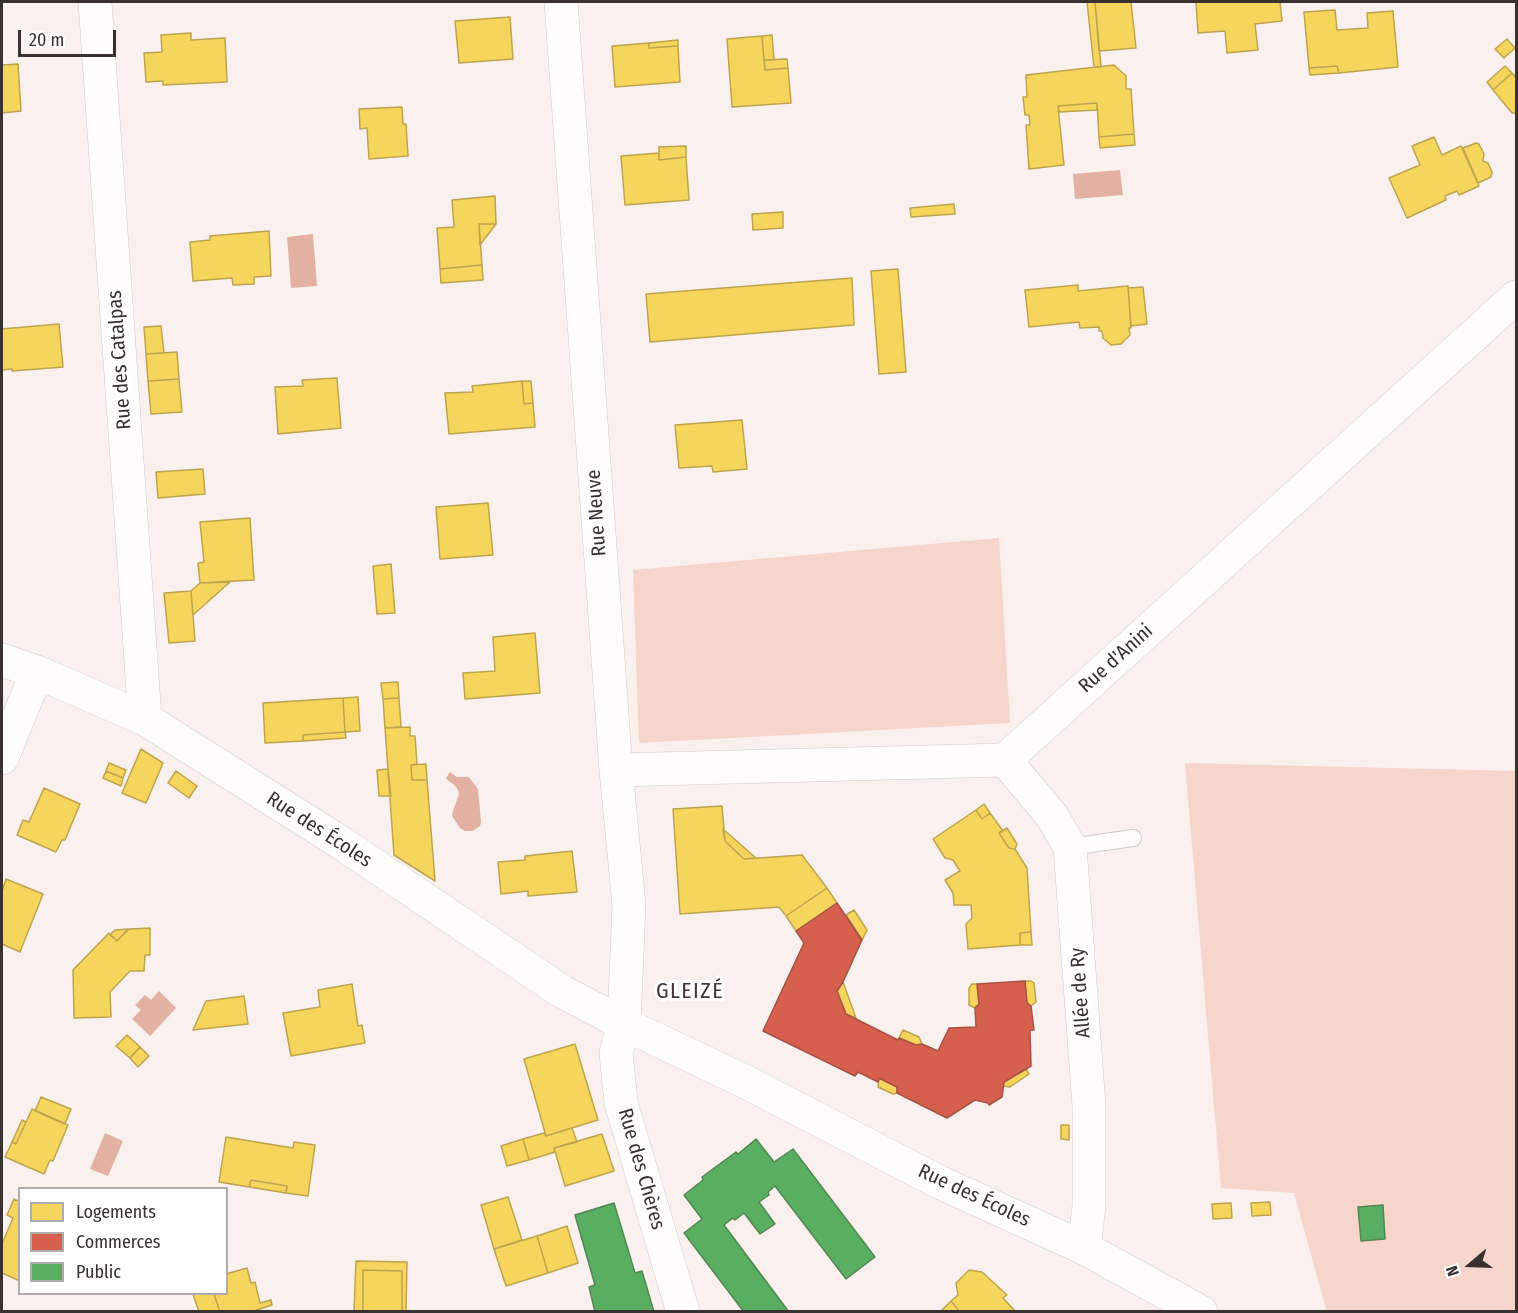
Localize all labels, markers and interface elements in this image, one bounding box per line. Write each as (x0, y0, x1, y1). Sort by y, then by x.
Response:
scale bar (21, 18, 118, 56)
text: 20 m (29, 29, 64, 51)
street label: Rue des Catalpas (103, 290, 137, 430)
street label: Rue Neuve (582, 469, 612, 557)
street label: Rue d'Anini (1074, 619, 1158, 699)
street label: Rue des Écoles (262, 787, 376, 873)
street label: Allée de Ry (1066, 947, 1096, 1039)
district label: GLEIZÉ (656, 979, 724, 1005)
street label: Rue des Chères (612, 1106, 670, 1232)
street label: Rue des Écoles (914, 1160, 1034, 1232)
legend (18, 1187, 228, 1295)
text: Logements (76, 1201, 156, 1223)
text: Commerces (76, 1231, 161, 1253)
north arrow (1440, 1235, 1500, 1295)
text: Public (76, 1261, 121, 1283)
text: N (1442, 1263, 1463, 1279)

